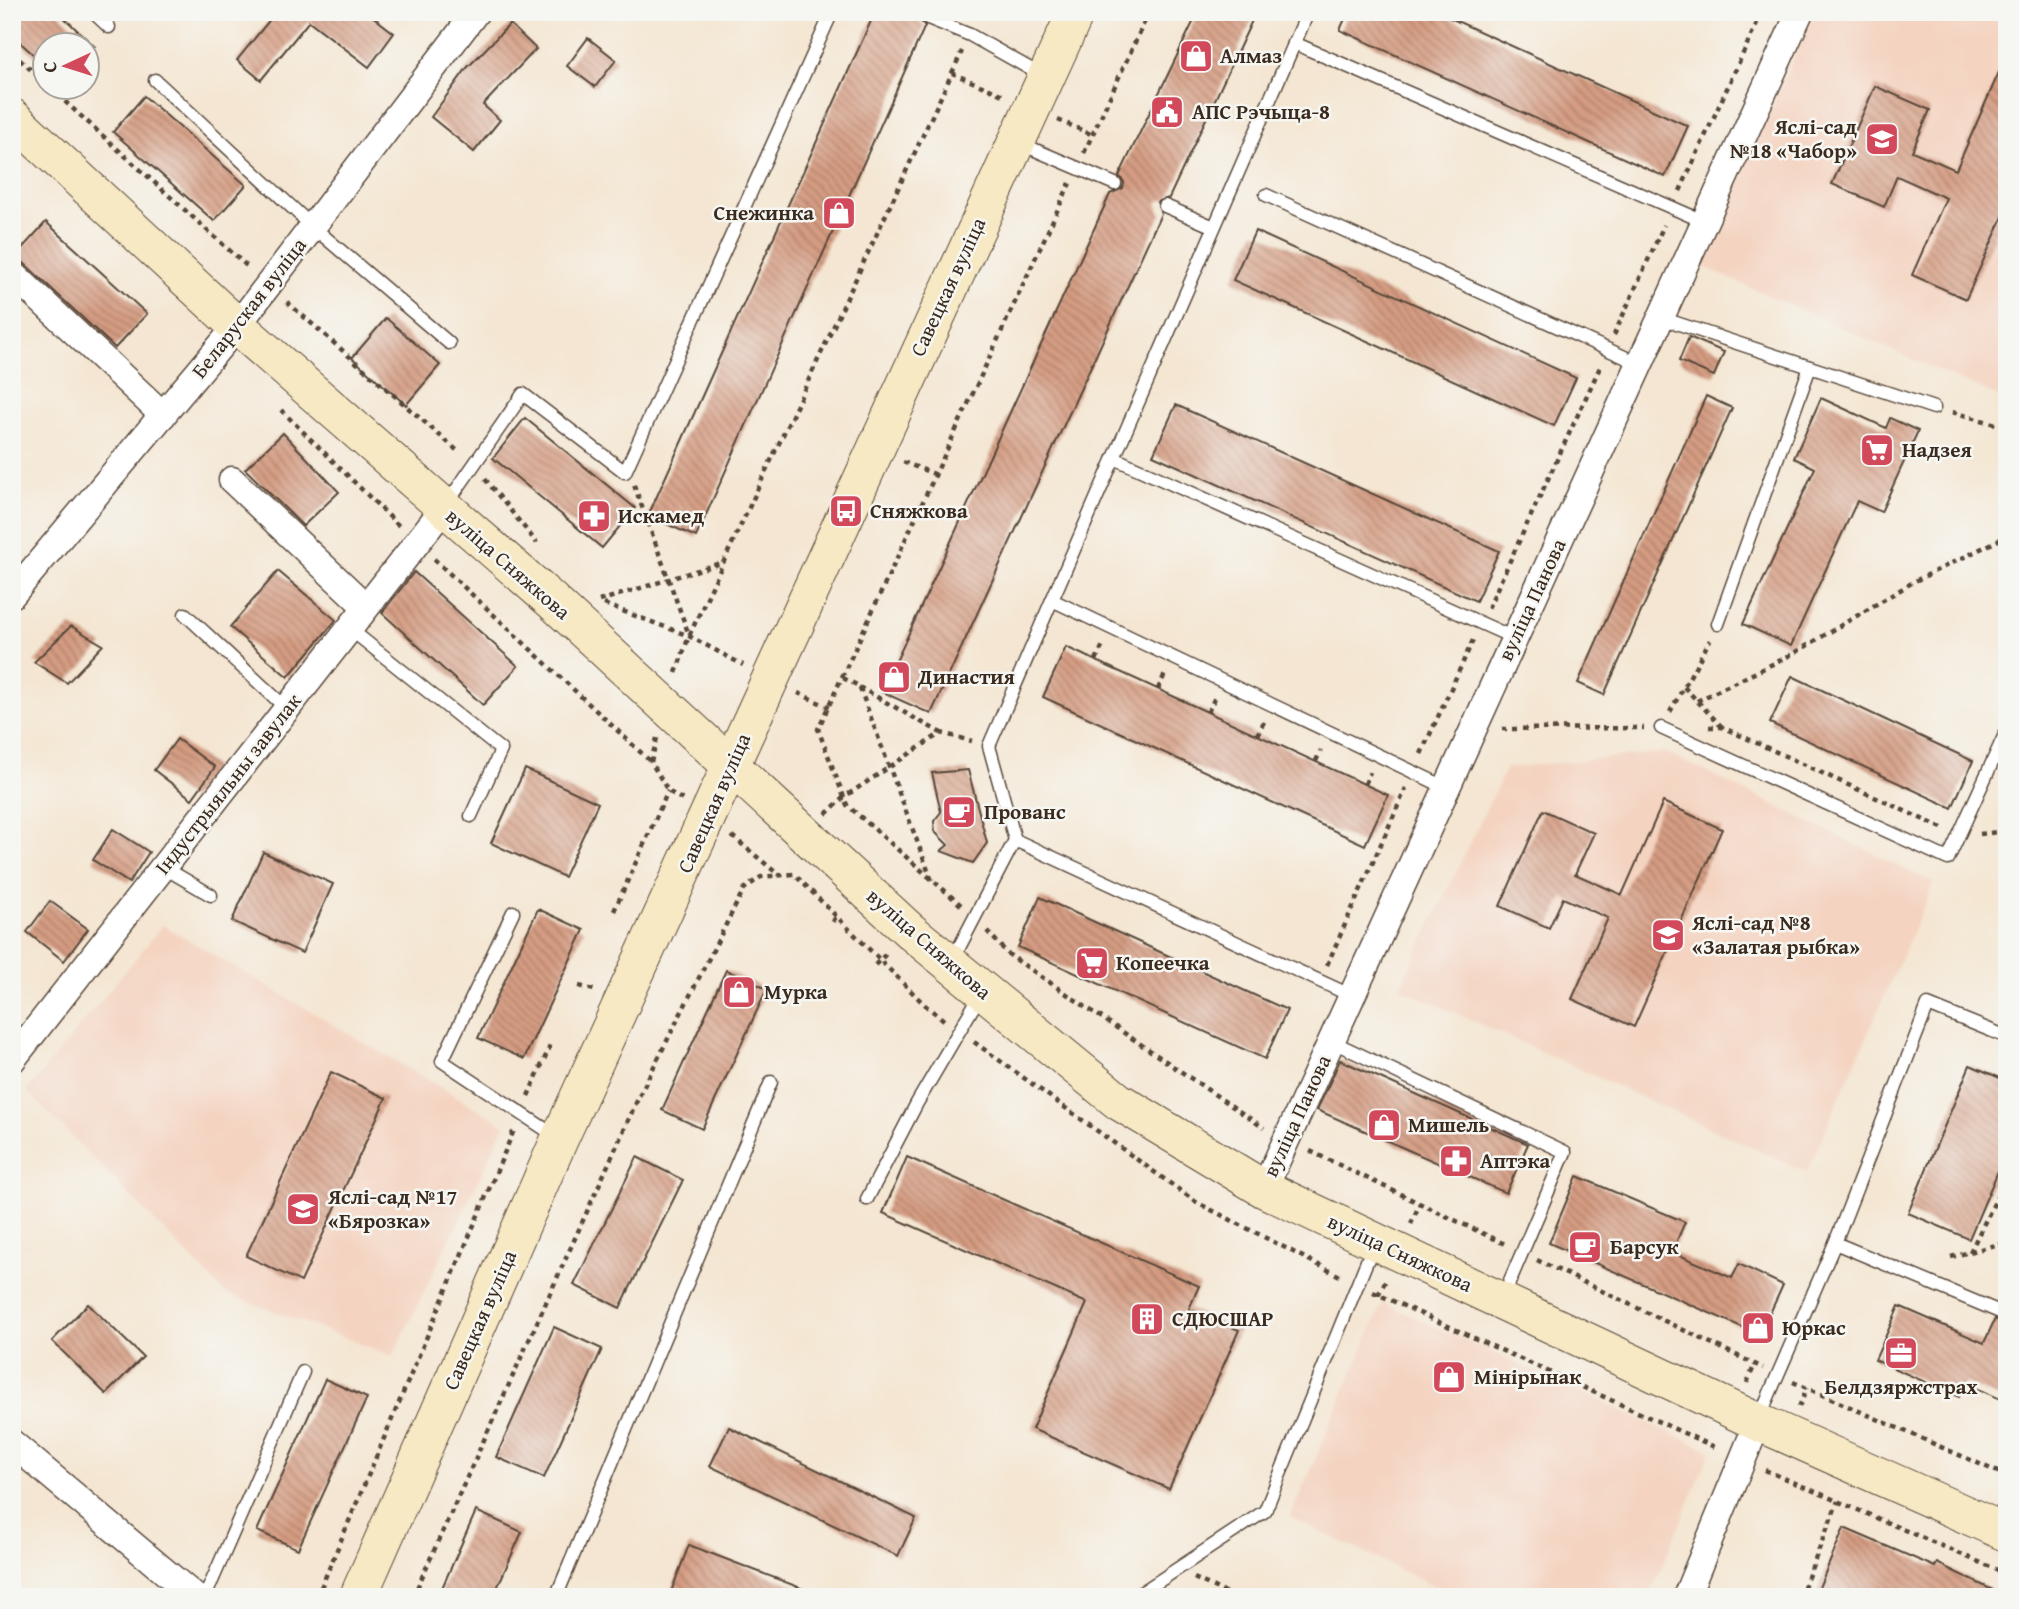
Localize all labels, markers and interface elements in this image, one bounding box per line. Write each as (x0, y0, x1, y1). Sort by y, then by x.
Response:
north arrow (32, 32, 102, 102)
shop icon: Алмаз (1177, 37, 1215, 75)
place label: Алмаз (1220, 40, 1282, 71)
text: С (35, 61, 63, 74)
public building icon: АПС Рэчыца-8 (1148, 93, 1186, 131)
place label: АПС Рэчыца-8 (1192, 96, 1330, 127)
place label: Яслі-сад №18 «Чабор» (1729, 111, 1857, 166)
school or university icon: Яслі-сад №18 «Чабор» (1863, 120, 1901, 158)
shop icon: Снежинка (820, 194, 858, 232)
place label: Снежинка (713, 197, 814, 228)
street label: Савецкая вуліца (902, 212, 993, 361)
street label: Беларуская вуліца (184, 231, 314, 385)
supermarket icon: Надзея (1858, 431, 1896, 469)
place label: Надзея (1902, 434, 1972, 465)
bus stop icon: Сняжкова (827, 492, 865, 530)
place label: Сняжкова (870, 495, 968, 526)
pharmacy icon: Искамед (575, 497, 613, 535)
place label: Искамед (618, 500, 704, 531)
street label: вуліца Сняжкова (439, 501, 578, 627)
street label: вуліца Панова (1490, 534, 1573, 666)
shop icon: Династия (875, 658, 913, 696)
place label: Династия (917, 661, 1015, 692)
street label: Індустрыяльны завулак (147, 686, 308, 881)
street label: Савецкая вуліца (669, 728, 758, 878)
cafe icon: Прованс (940, 793, 978, 831)
place label: Прованс (984, 796, 1066, 827)
street label: вуліца Сняжкова (860, 881, 999, 1007)
place label: Яслі-сад №8 «Залатая рыбка» (1691, 907, 1860, 962)
school or university icon: Яслі-сад №8 «Залатая рыбка» (1649, 916, 1687, 954)
supermarket icon: Копеечка (1073, 944, 1111, 982)
place label: Копеечка (1116, 947, 1210, 978)
shop icon: Мурка (720, 973, 758, 1011)
place label: Мурка (764, 976, 828, 1007)
street label: вуліца Панова (1255, 1050, 1338, 1182)
shop icon: Мишель (1365, 1106, 1403, 1144)
place label: Мишель (1408, 1109, 1490, 1140)
pharmacy icon: Аптэка (1437, 1142, 1475, 1180)
place label: Аптэка (1480, 1145, 1551, 1176)
place label: Яслі-сад №17 «Бярозка» (327, 1181, 458, 1236)
school or university icon: Яслі-сад №17 «Бярозка» (284, 1190, 322, 1228)
street label: вуліца Сняжкова (1323, 1205, 1478, 1300)
cafe icon: Барсук (1566, 1228, 1604, 1266)
place label: Барсук (1610, 1231, 1679, 1262)
street label: Савецкая вуліца (435, 1245, 524, 1395)
building icon: СДЮСШАР (1128, 1300, 1166, 1338)
place label: СДЮСШАР (1172, 1303, 1274, 1334)
shop icon: Юркас (1739, 1309, 1777, 1347)
place label: Юркас (1782, 1312, 1846, 1343)
office icon: Белдзяржстрах (1882, 1334, 1920, 1372)
shop icon: Мінірынак (1430, 1358, 1468, 1396)
place label: Мінірынак (1474, 1361, 1582, 1392)
place label: Белдзяржстрах (1824, 1371, 1978, 1402)

